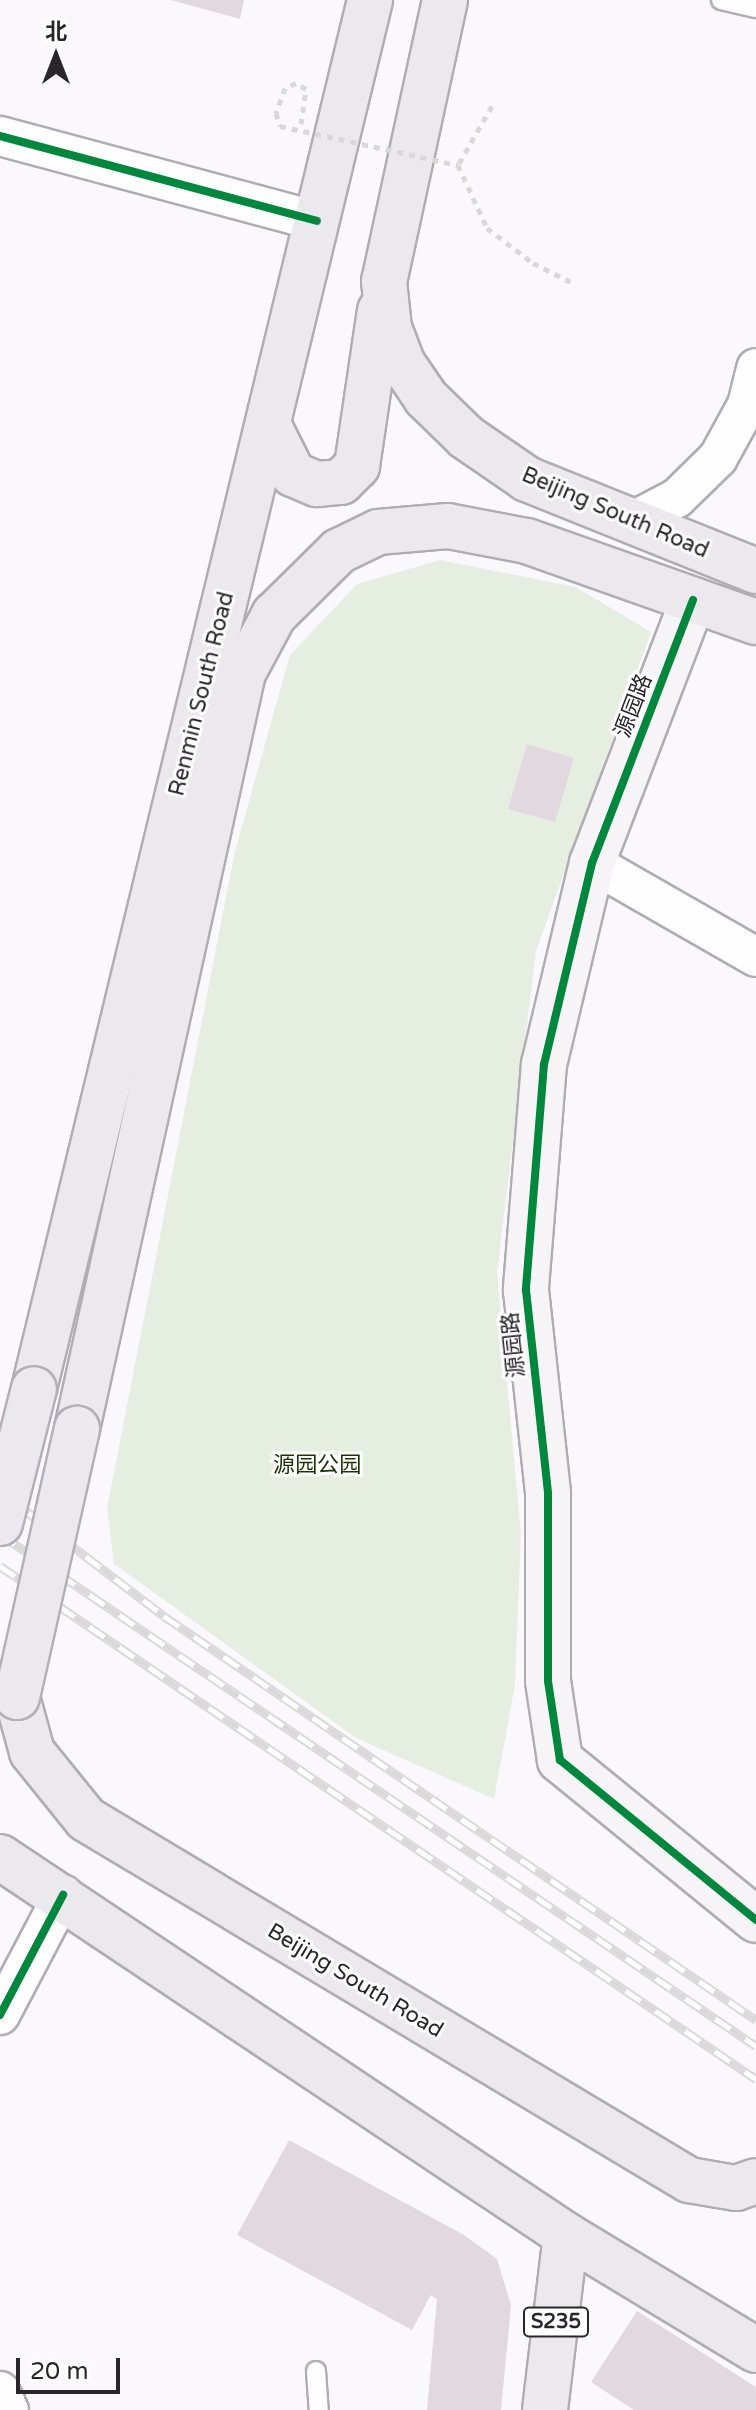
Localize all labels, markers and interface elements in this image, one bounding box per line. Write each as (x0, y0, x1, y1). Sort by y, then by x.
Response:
north arrow (16, 16, 96, 96)
text: 北 (45, 19, 67, 45)
street label: Beijing South Road (518, 462, 712, 564)
street label: Renmin South Road (164, 589, 240, 799)
street label: 源园路 (610, 670, 658, 742)
street label: 源园路 (497, 1311, 531, 1379)
park label: 源园公园 (273, 1453, 361, 1479)
street label: Beijing South Road (262, 1918, 448, 2044)
road number: S235 (522, 2306, 590, 2338)
scale bar (20, 2342, 124, 2392)
text: 20 m (30, 2357, 88, 2386)

